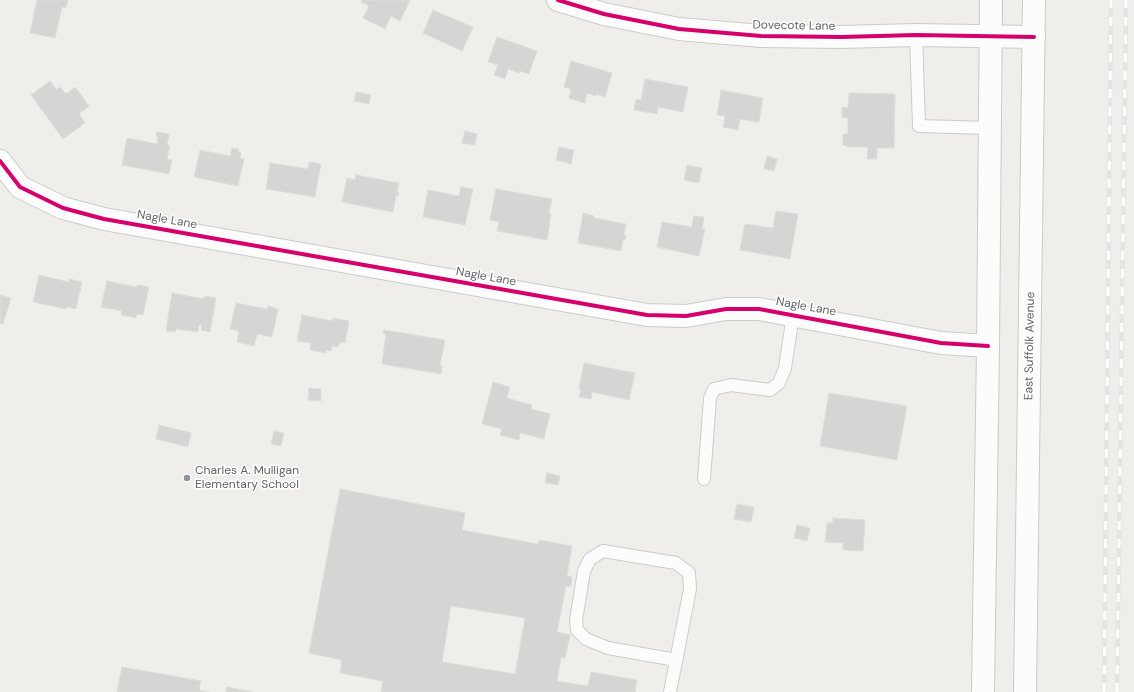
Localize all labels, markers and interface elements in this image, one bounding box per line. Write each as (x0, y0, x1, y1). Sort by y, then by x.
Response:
street label: Dovecote Lane (753, 18, 835, 34)
street label: Nagle Lane (136, 208, 198, 232)
street label: Nagle Lane (455, 265, 517, 289)
street label: East Suffolk Avenue (1022, 292, 1038, 400)
street label: Nagle Lane (775, 295, 837, 319)
place label: Charles A. Mulligan Elementary School (195, 464, 299, 492)
marker: Charles A. Mulligan Elementary School (182, 473, 192, 483)

